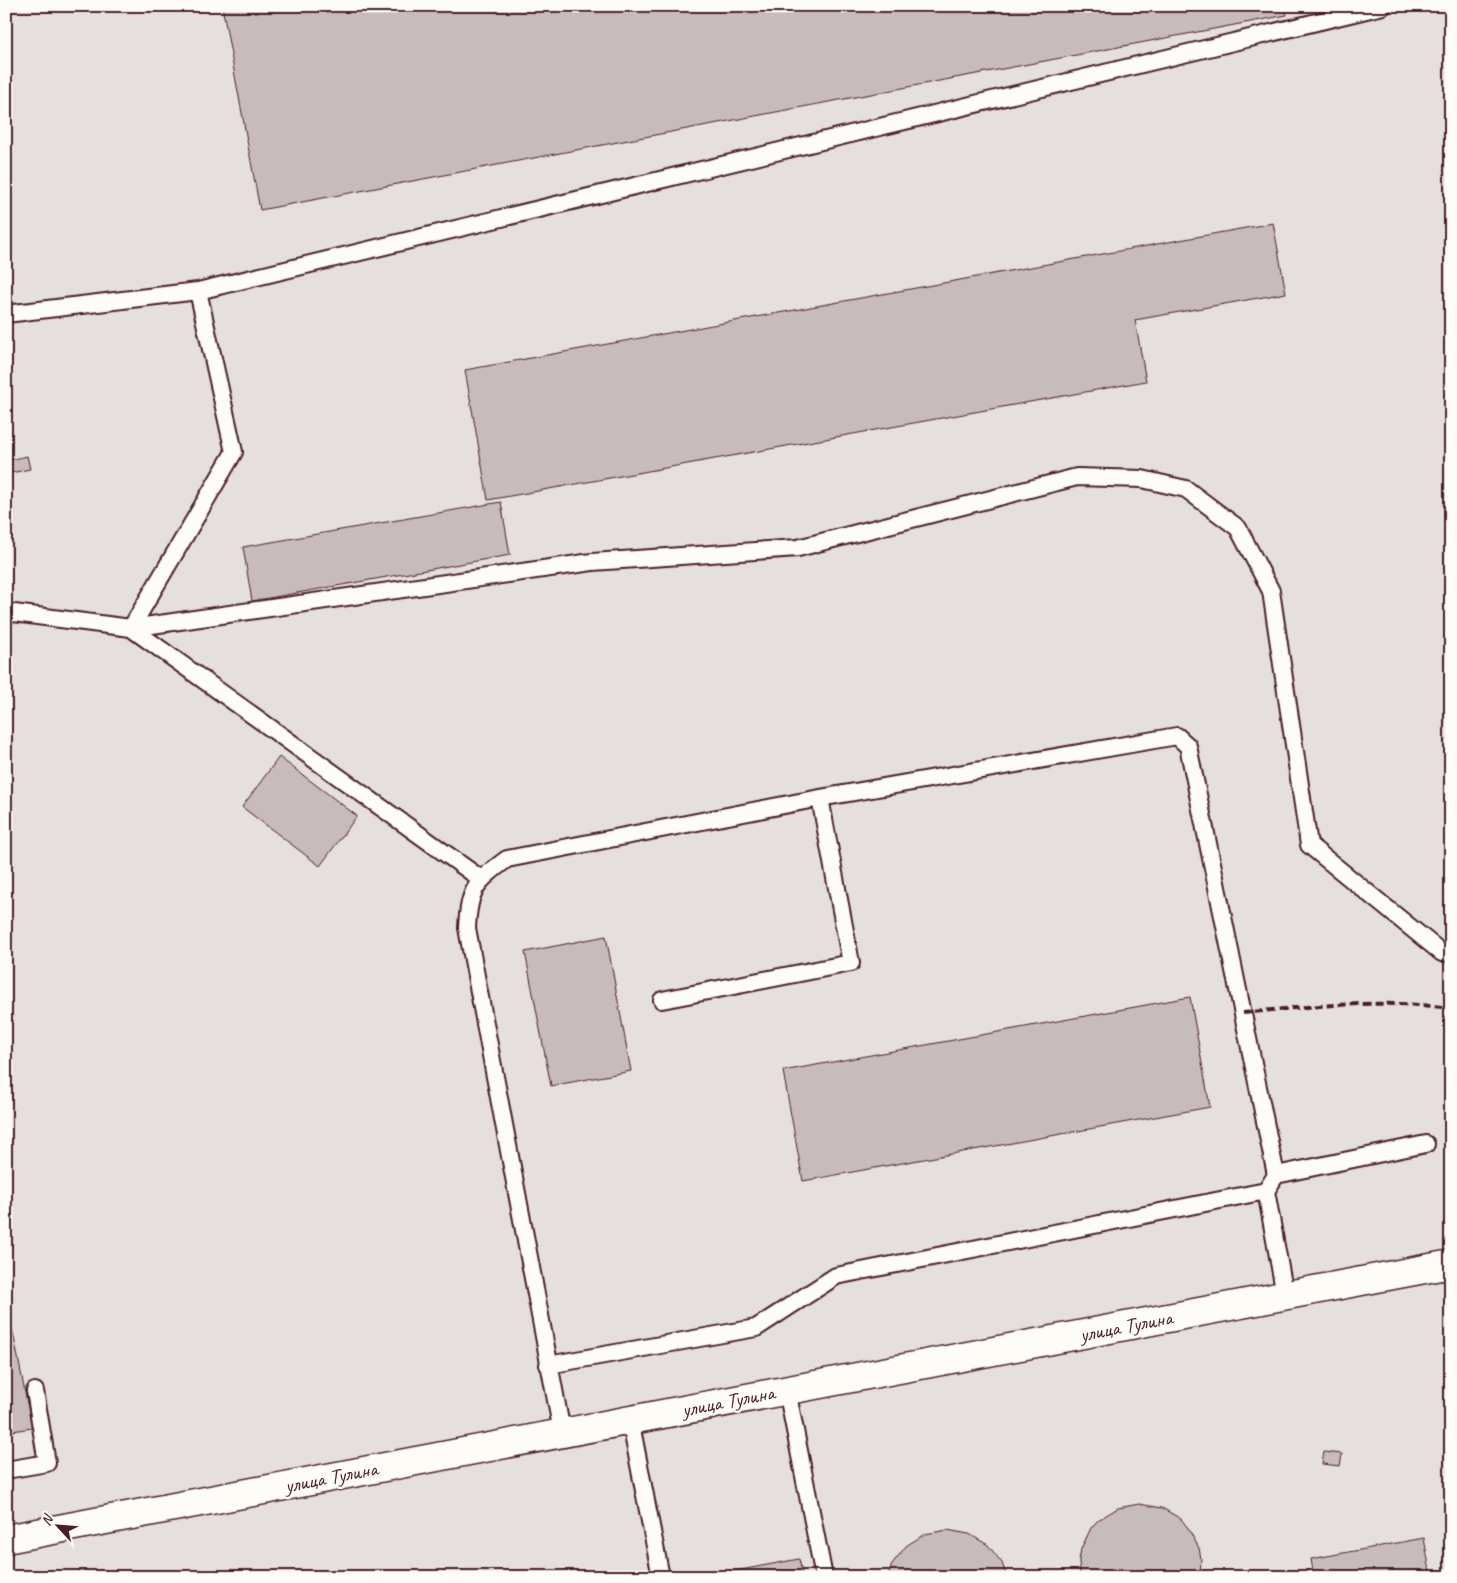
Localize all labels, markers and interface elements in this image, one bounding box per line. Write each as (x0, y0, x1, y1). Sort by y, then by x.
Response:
street label: улица Тулина (1075, 1304, 1177, 1348)
street label: улица Тулина (677, 1379, 779, 1423)
street label: улица Тулина (280, 1455, 382, 1499)
north arrow (32, 1500, 82, 1550)
text: N (37, 1511, 57, 1528)

